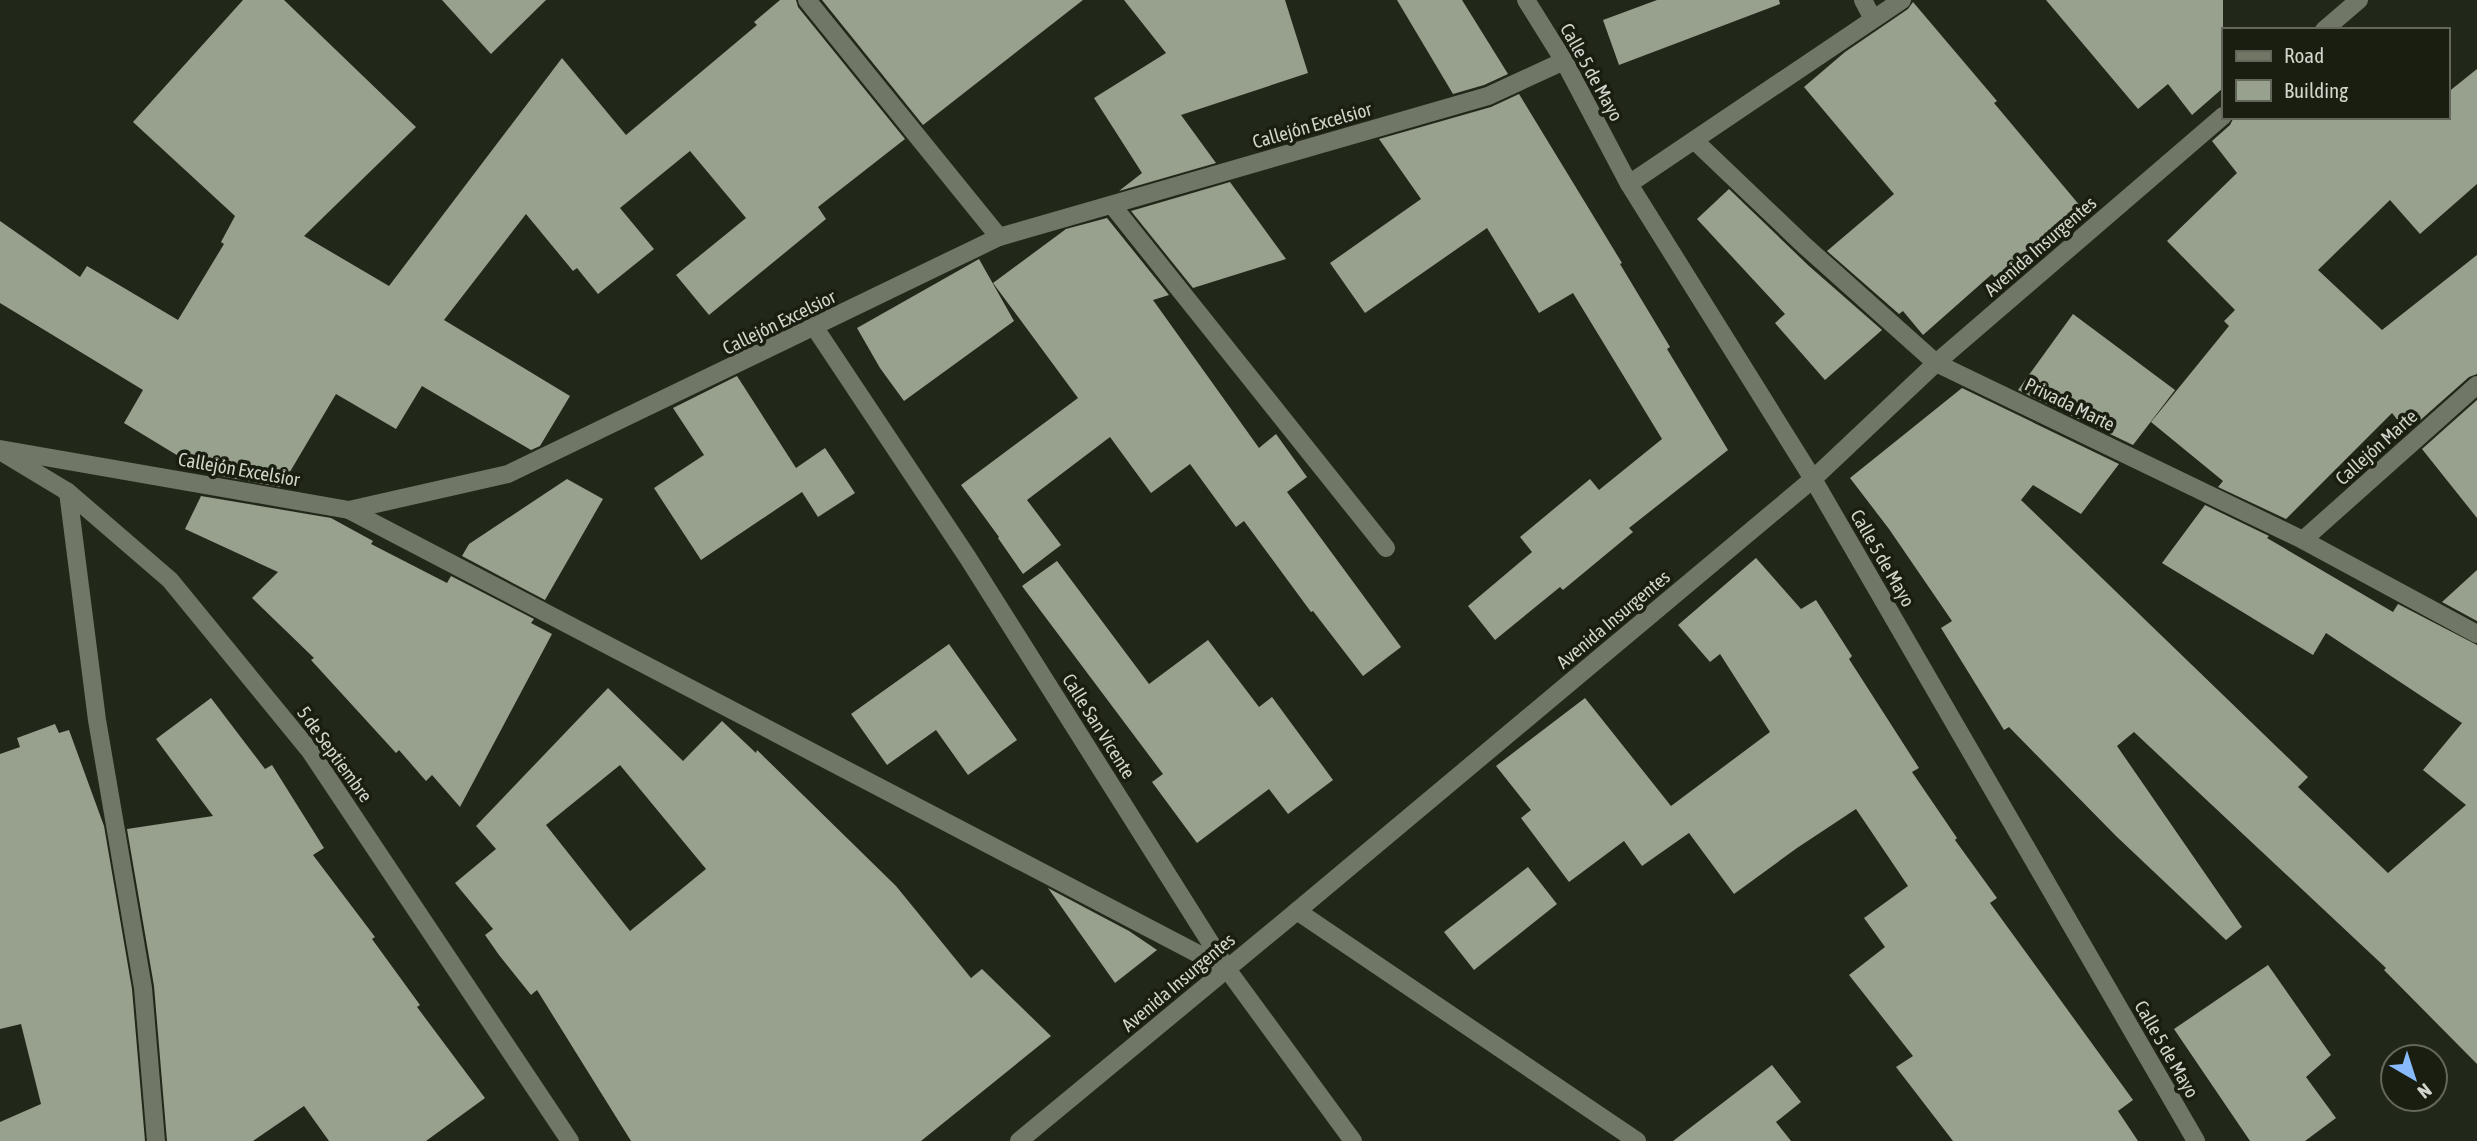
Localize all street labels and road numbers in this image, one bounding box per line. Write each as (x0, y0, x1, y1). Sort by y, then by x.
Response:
street label: Calle 5 de Mayo (1556, 19, 1628, 125)
street label: Callejón Excelsior (1250, 97, 1374, 153)
street label: Avenida Insurgentes (1980, 191, 2101, 301)
street label: Callejón Excelsior (719, 285, 839, 359)
street label: Privada Marte (2022, 373, 2118, 435)
street label: Callejón Marte (2331, 405, 2421, 489)
street label: Callejón Excelsior (177, 447, 302, 491)
street label: Calle 5 de Mayo (1846, 506, 1920, 610)
street label: Avenida Insurgentes (1552, 565, 1674, 673)
street label: Calle San Vicente (1058, 669, 1140, 783)
street label: 5 de Septiembre (293, 702, 377, 806)
street label: Avenida Insurgentes (1117, 928, 1239, 1036)
street label: Calle 5 de Mayo (2130, 997, 2204, 1101)

